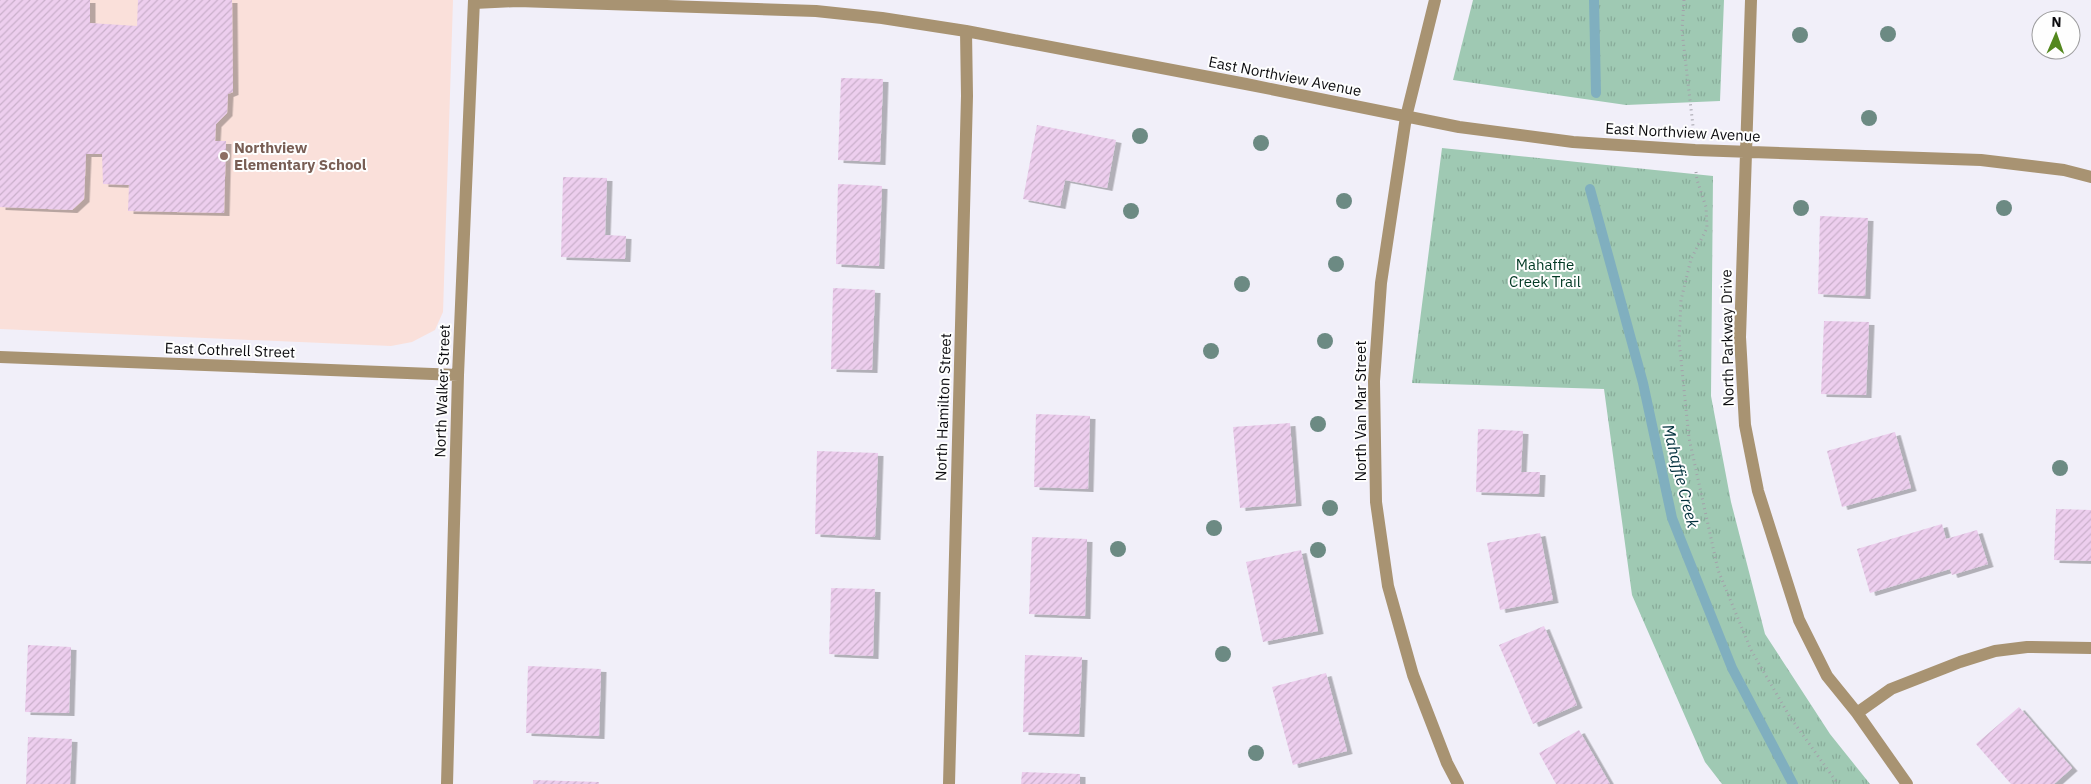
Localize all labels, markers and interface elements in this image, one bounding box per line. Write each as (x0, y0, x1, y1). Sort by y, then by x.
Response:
north arrow (2031, 10, 2081, 60)
text: N (2051, 13, 2062, 31)
street label: East Northview Avenue (1207, 52, 1363, 100)
street label: East Northview Avenue (1605, 118, 1761, 146)
place label: Northview Elementary School (234, 138, 367, 174)
marker: Northview Elementary School (218, 150, 230, 162)
park label: Mahaffie Creek Trail (1509, 255, 1581, 291)
street label: North Parkway Drive (1716, 269, 1738, 407)
street label: North Walker Street (430, 324, 454, 458)
street label: North Hamilton Street (931, 333, 955, 481)
street label: East Cothrell Street (164, 338, 296, 362)
street label: North Van Mar Street (1351, 340, 1370, 482)
water label: Mahaffie Creek (1658, 422, 1704, 531)

